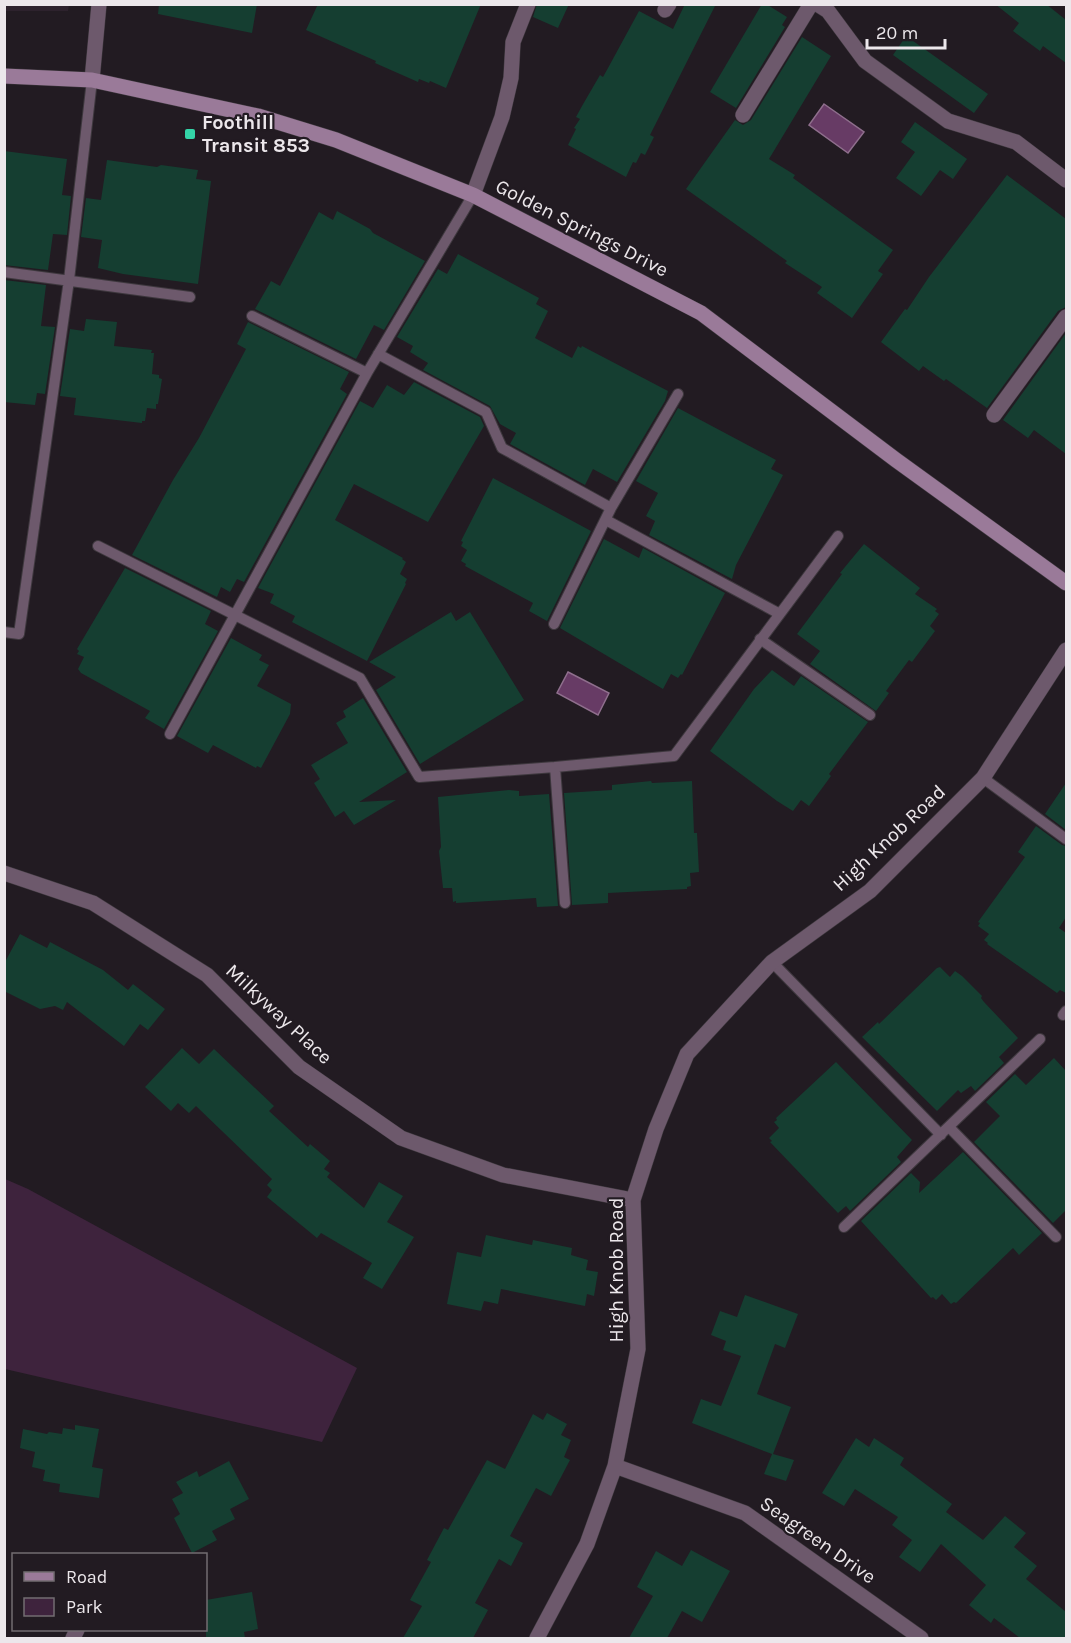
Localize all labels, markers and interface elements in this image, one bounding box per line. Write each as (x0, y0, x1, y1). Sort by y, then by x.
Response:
scale bar (867, 12, 945, 50)
text: 20 m (876, 22, 918, 44)
place label: Foothill Transit 853 (202, 111, 310, 157)
marker: Foothill Transit 853 (183, 127, 197, 141)
street label: Golden Springs Drive (492, 174, 672, 282)
street label: High Knob Road (828, 780, 950, 896)
street label: Milkyway Place (221, 959, 337, 1069)
street label: High Knob Road (605, 1197, 628, 1343)
street label: Seagreen Drive (756, 1492, 880, 1588)
legend (12, 1553, 207, 1631)
text: Road (66, 1566, 107, 1588)
text: Park (66, 1596, 103, 1618)

